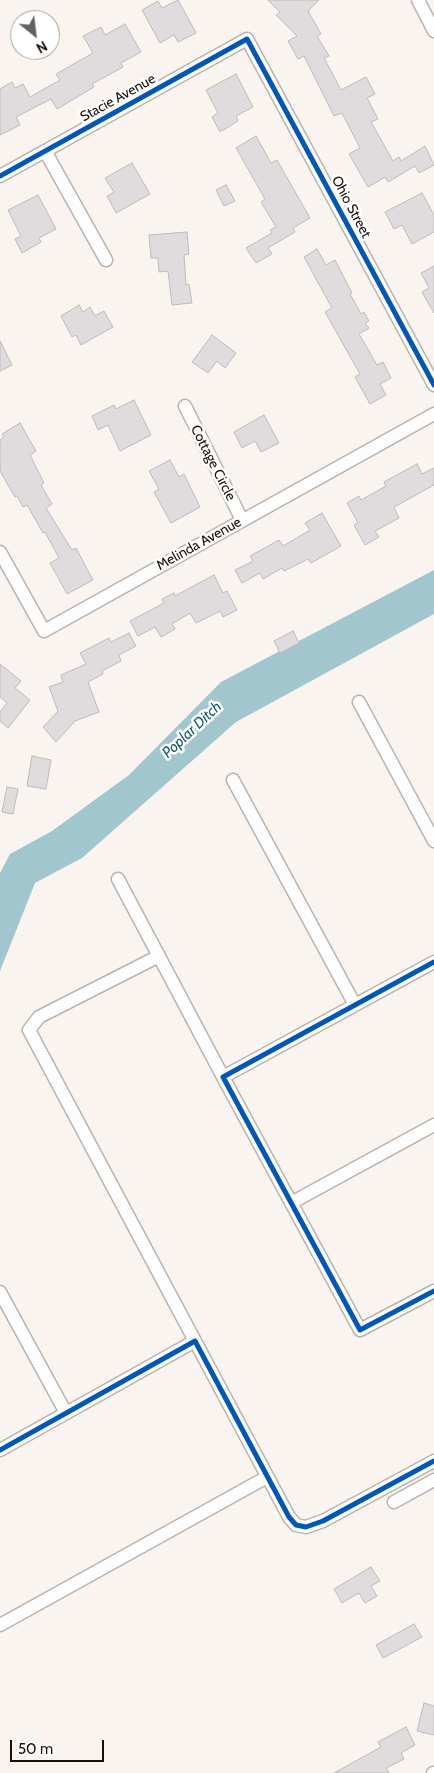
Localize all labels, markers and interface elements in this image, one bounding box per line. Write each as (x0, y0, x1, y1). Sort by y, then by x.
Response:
north arrow (10, 10, 60, 60)
text: N (33, 37, 50, 58)
street label: Stacie Avenue (77, 70, 159, 126)
street label: Ohio Street (328, 173, 374, 241)
street label: Cottage Circle (187, 422, 239, 504)
street label: Melinda Avenue (154, 514, 244, 574)
water label: Poplar Ditch (159, 698, 225, 762)
scale bar (12, 1730, 106, 1762)
text: 50 m (18, 1740, 53, 1758)

